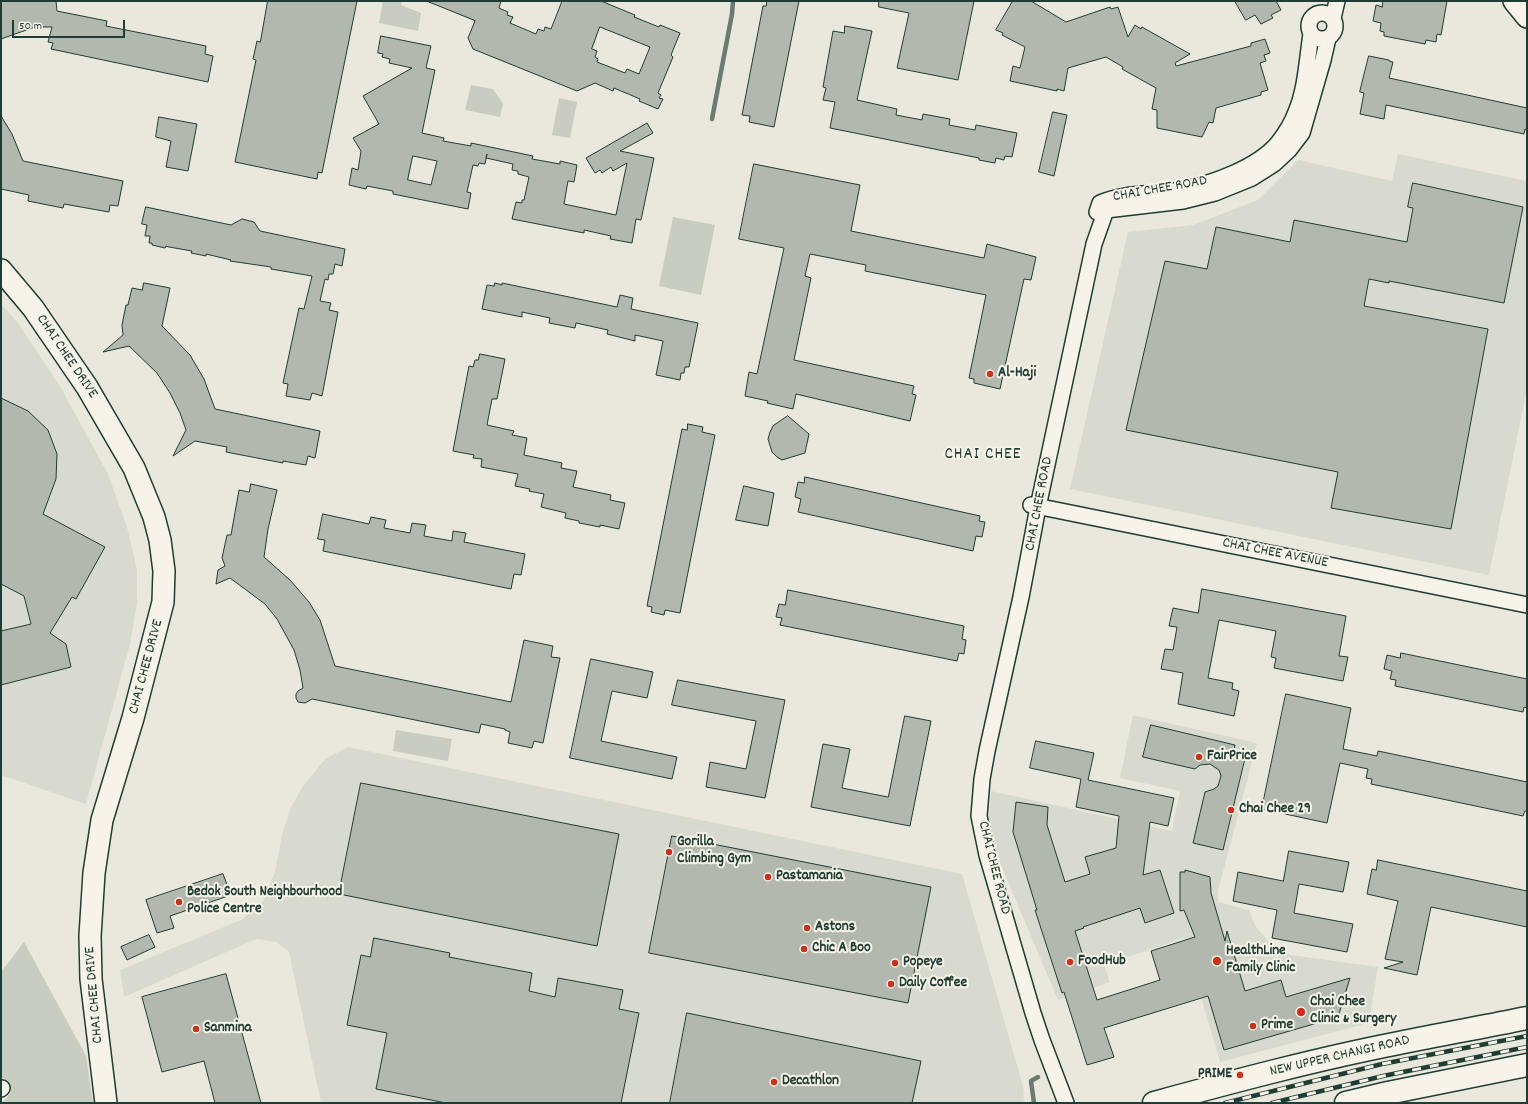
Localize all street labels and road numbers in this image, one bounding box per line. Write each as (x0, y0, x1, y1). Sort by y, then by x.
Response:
street label: CHAI CHEE ROAD (1111, 173, 1209, 207)
street label: CHAI CHEE DRIVE (31, 312, 101, 402)
street label: CHAI CHEE ROAD (1022, 455, 1058, 553)
street label: CHAI CHEE AVENUE (1221, 535, 1329, 573)
street label: CHAI CHEE DRIVE (126, 618, 168, 716)
street label: CHAI CHEE ROAD (973, 820, 1013, 916)
street label: CHAI CHEE DRIVE (82, 946, 108, 1044)
street label: NEW UPPER CHANGI ROAD (1268, 1032, 1412, 1082)

